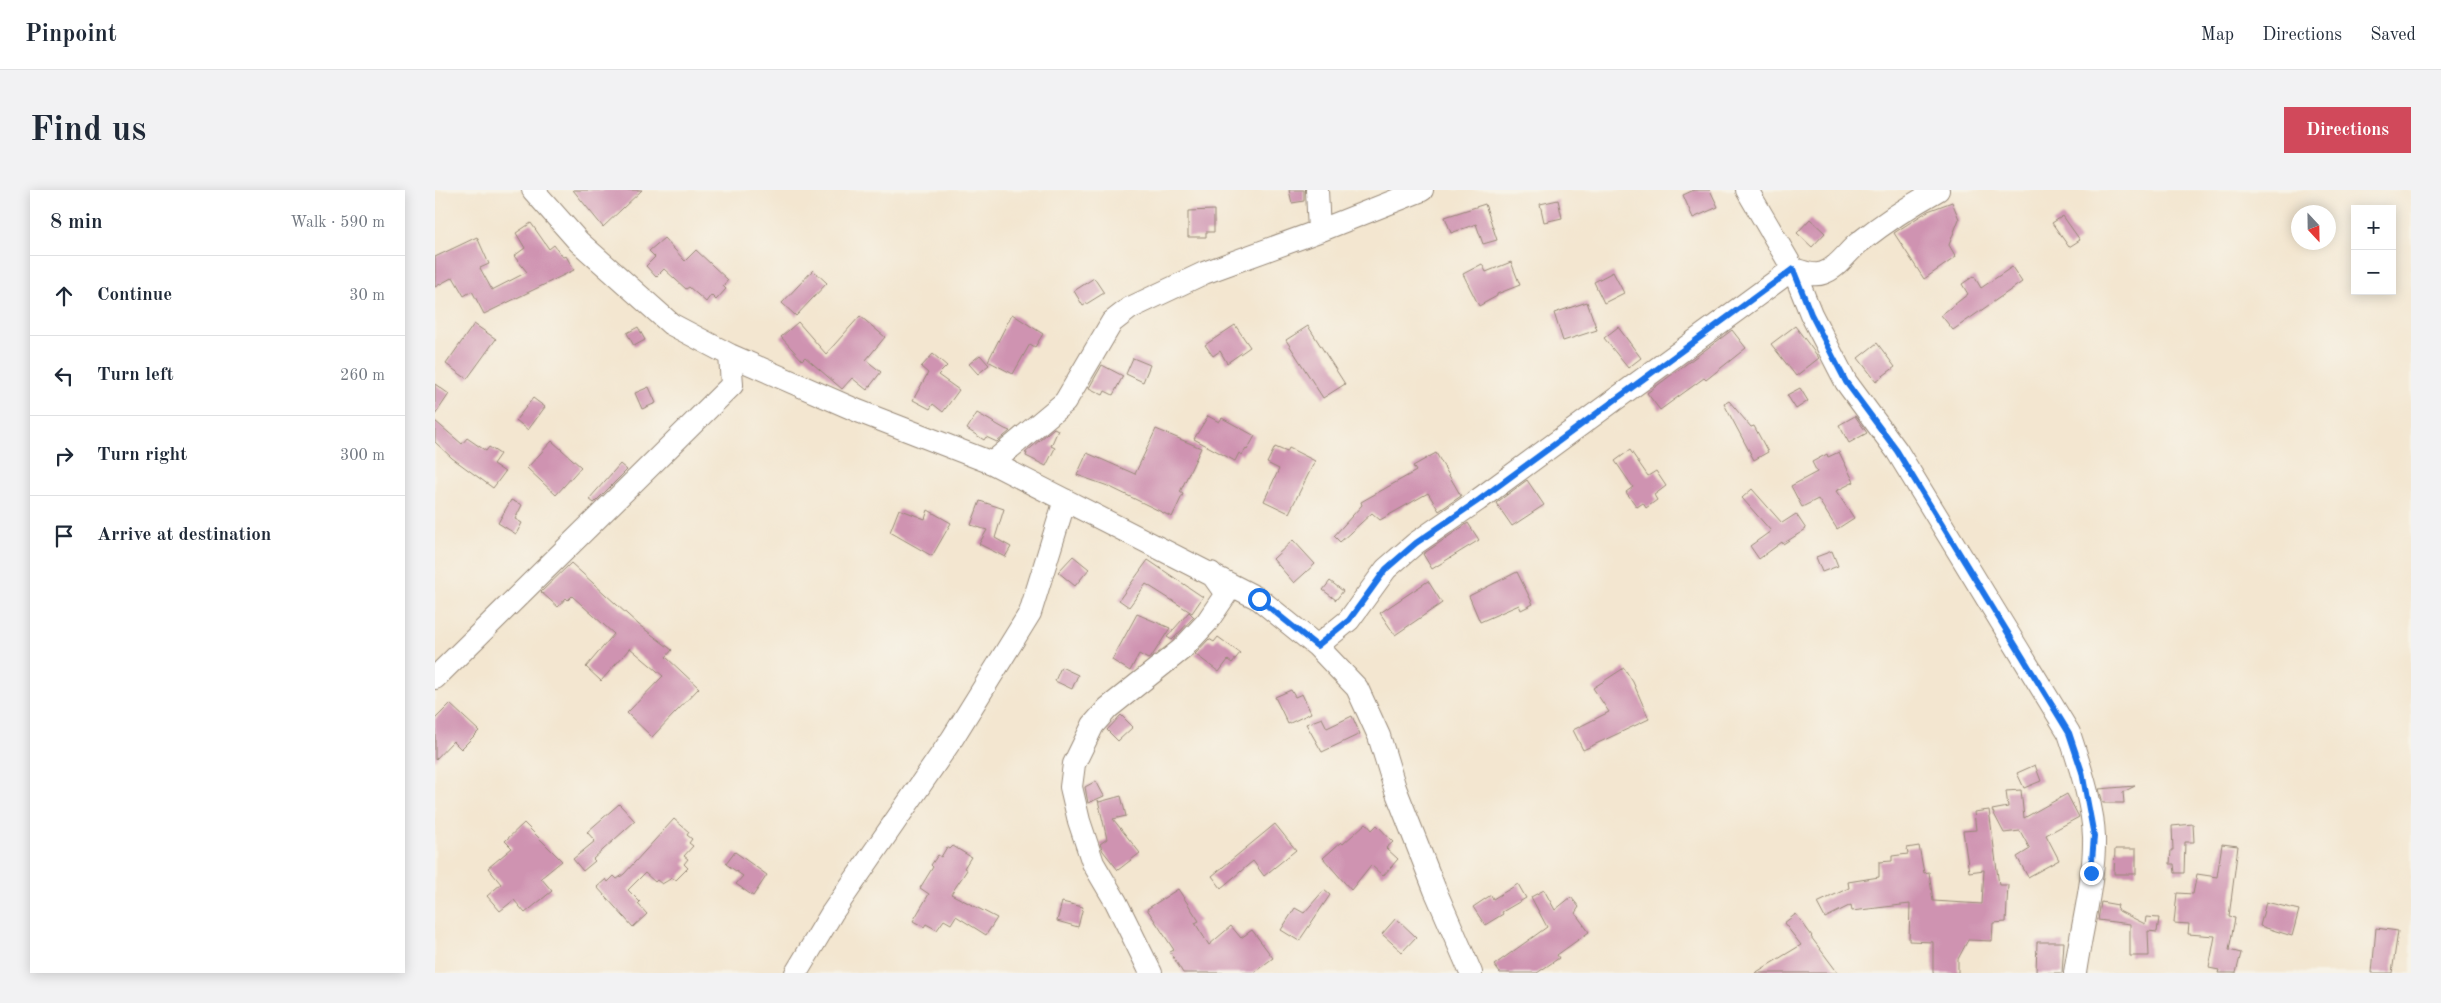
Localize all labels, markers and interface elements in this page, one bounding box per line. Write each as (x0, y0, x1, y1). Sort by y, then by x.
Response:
text: Pinpoint (25, 23, 117, 47)
text: Map (2201, 26, 2234, 44)
text: Directions (2262, 26, 2342, 44)
text: Saved (2370, 26, 2416, 44)
button: Directions (2284, 107, 2411, 153)
text: Find us (30, 113, 146, 148)
north arrow (2291, 205, 2336, 250)
map controls (2351, 205, 2396, 295)
button: + (2351, 205, 2396, 250)
text: 8 min (50, 212, 103, 233)
text: Walk · 590 m (290, 215, 385, 231)
button: − (2351, 250, 2396, 295)
icon: ahead (50, 282, 78, 310)
text: Continue (97, 286, 172, 305)
text: 30 m (349, 288, 385, 304)
icon: left (50, 362, 78, 390)
text: Turn left (97, 366, 174, 385)
text: 260 m (340, 368, 385, 384)
icon: right (50, 442, 78, 470)
text: Turn right (97, 446, 187, 465)
text: 300 m (340, 448, 385, 464)
icon: arrive (50, 522, 78, 550)
text: Arrive at destination (97, 526, 271, 545)
route start (1248, 588, 1271, 611)
route end (2080, 862, 2103, 885)

